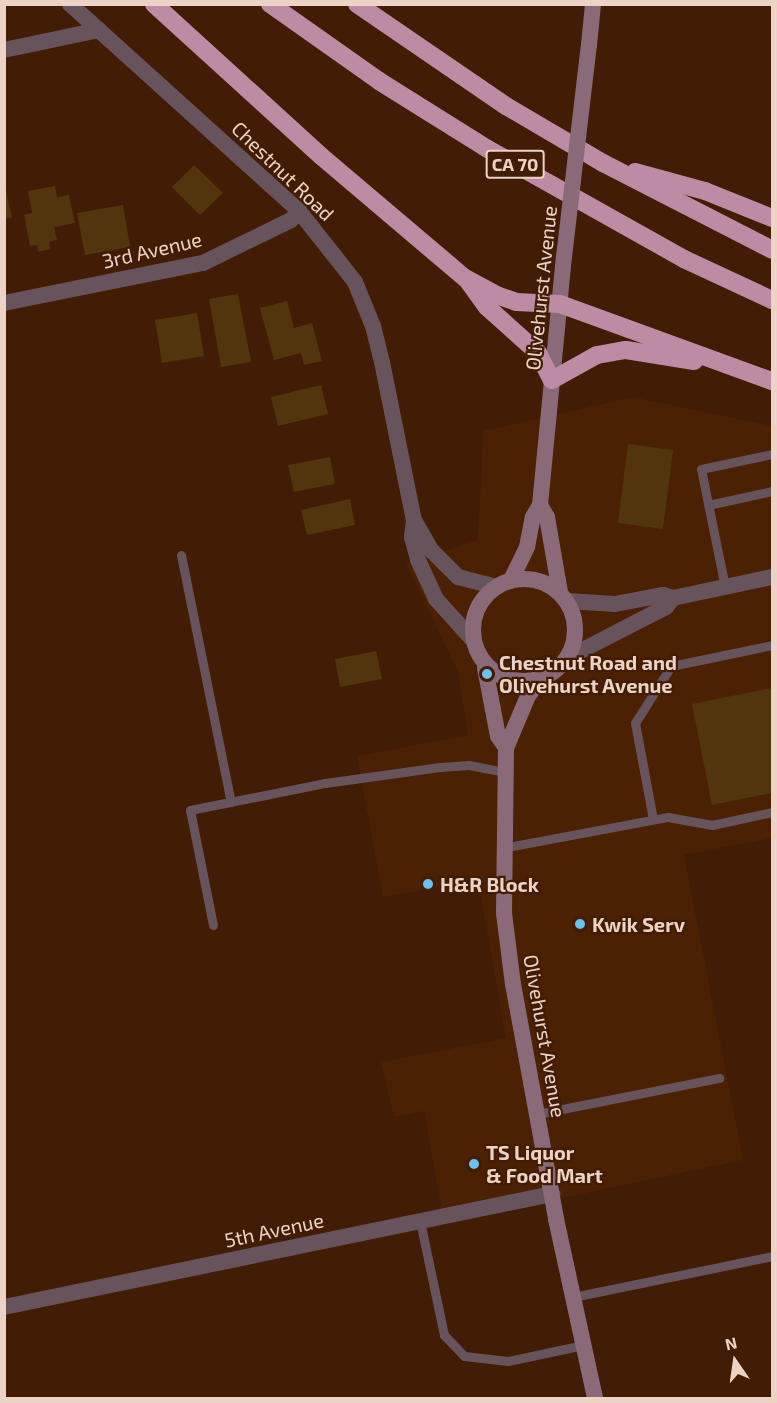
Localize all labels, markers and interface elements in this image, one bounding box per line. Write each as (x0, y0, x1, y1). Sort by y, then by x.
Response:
street label: Chestnut Road (227, 116, 339, 226)
road number: CA 70 (485, 149, 545, 179)
street label: Olivehurst Avenue (520, 204, 562, 372)
street label: 3rd Avenue (100, 227, 204, 273)
place label: Chestnut Road and Olivehurst Avenue (499, 650, 677, 697)
marker: Chestnut Road and Olivehurst Avenue (480, 667, 494, 681)
place label: H&R Block (440, 872, 539, 896)
marker: H&R Block (421, 877, 435, 891)
place label: Kwik Serv (592, 912, 685, 936)
marker: Kwik Serv (573, 917, 587, 931)
street label: Olivehurst Avenue (519, 952, 571, 1120)
place label: TS Liquor & Food Mart (486, 1140, 603, 1187)
marker: TS Liquor & Food Mart (467, 1157, 481, 1171)
street label: 5th Avenue (222, 1208, 326, 1252)
north arrow (705, 1331, 765, 1391)
text: N (723, 1332, 739, 1354)

